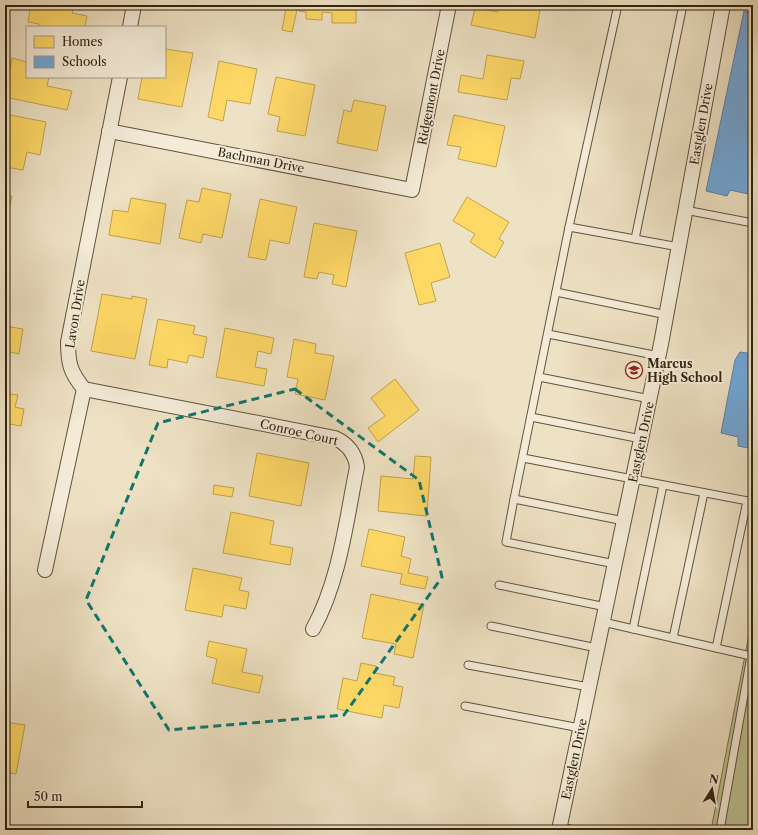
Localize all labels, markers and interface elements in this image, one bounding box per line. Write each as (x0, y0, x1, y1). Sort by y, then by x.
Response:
legend (26, 26, 166, 78)
text: Homes (62, 34, 102, 49)
street label: Ridgemont Drive (414, 47, 448, 146)
text: Schools (62, 54, 107, 69)
street label: Eastglen Drive (686, 82, 716, 166)
street label: Bachman Drive (216, 144, 306, 176)
street label: Lavon Drive (62, 278, 88, 349)
place label: Marcus High School (647, 356, 722, 385)
school or university icon: Marcus High School (624, 360, 644, 380)
street label: Eastglen Drive (625, 400, 657, 484)
street label: Conroe Court (259, 416, 340, 448)
street label: Eastglen Drive (558, 717, 590, 801)
north arrow (692, 769, 732, 809)
text: N (708, 771, 720, 787)
scale bar (28, 783, 142, 809)
text: 50 m (34, 789, 63, 804)

